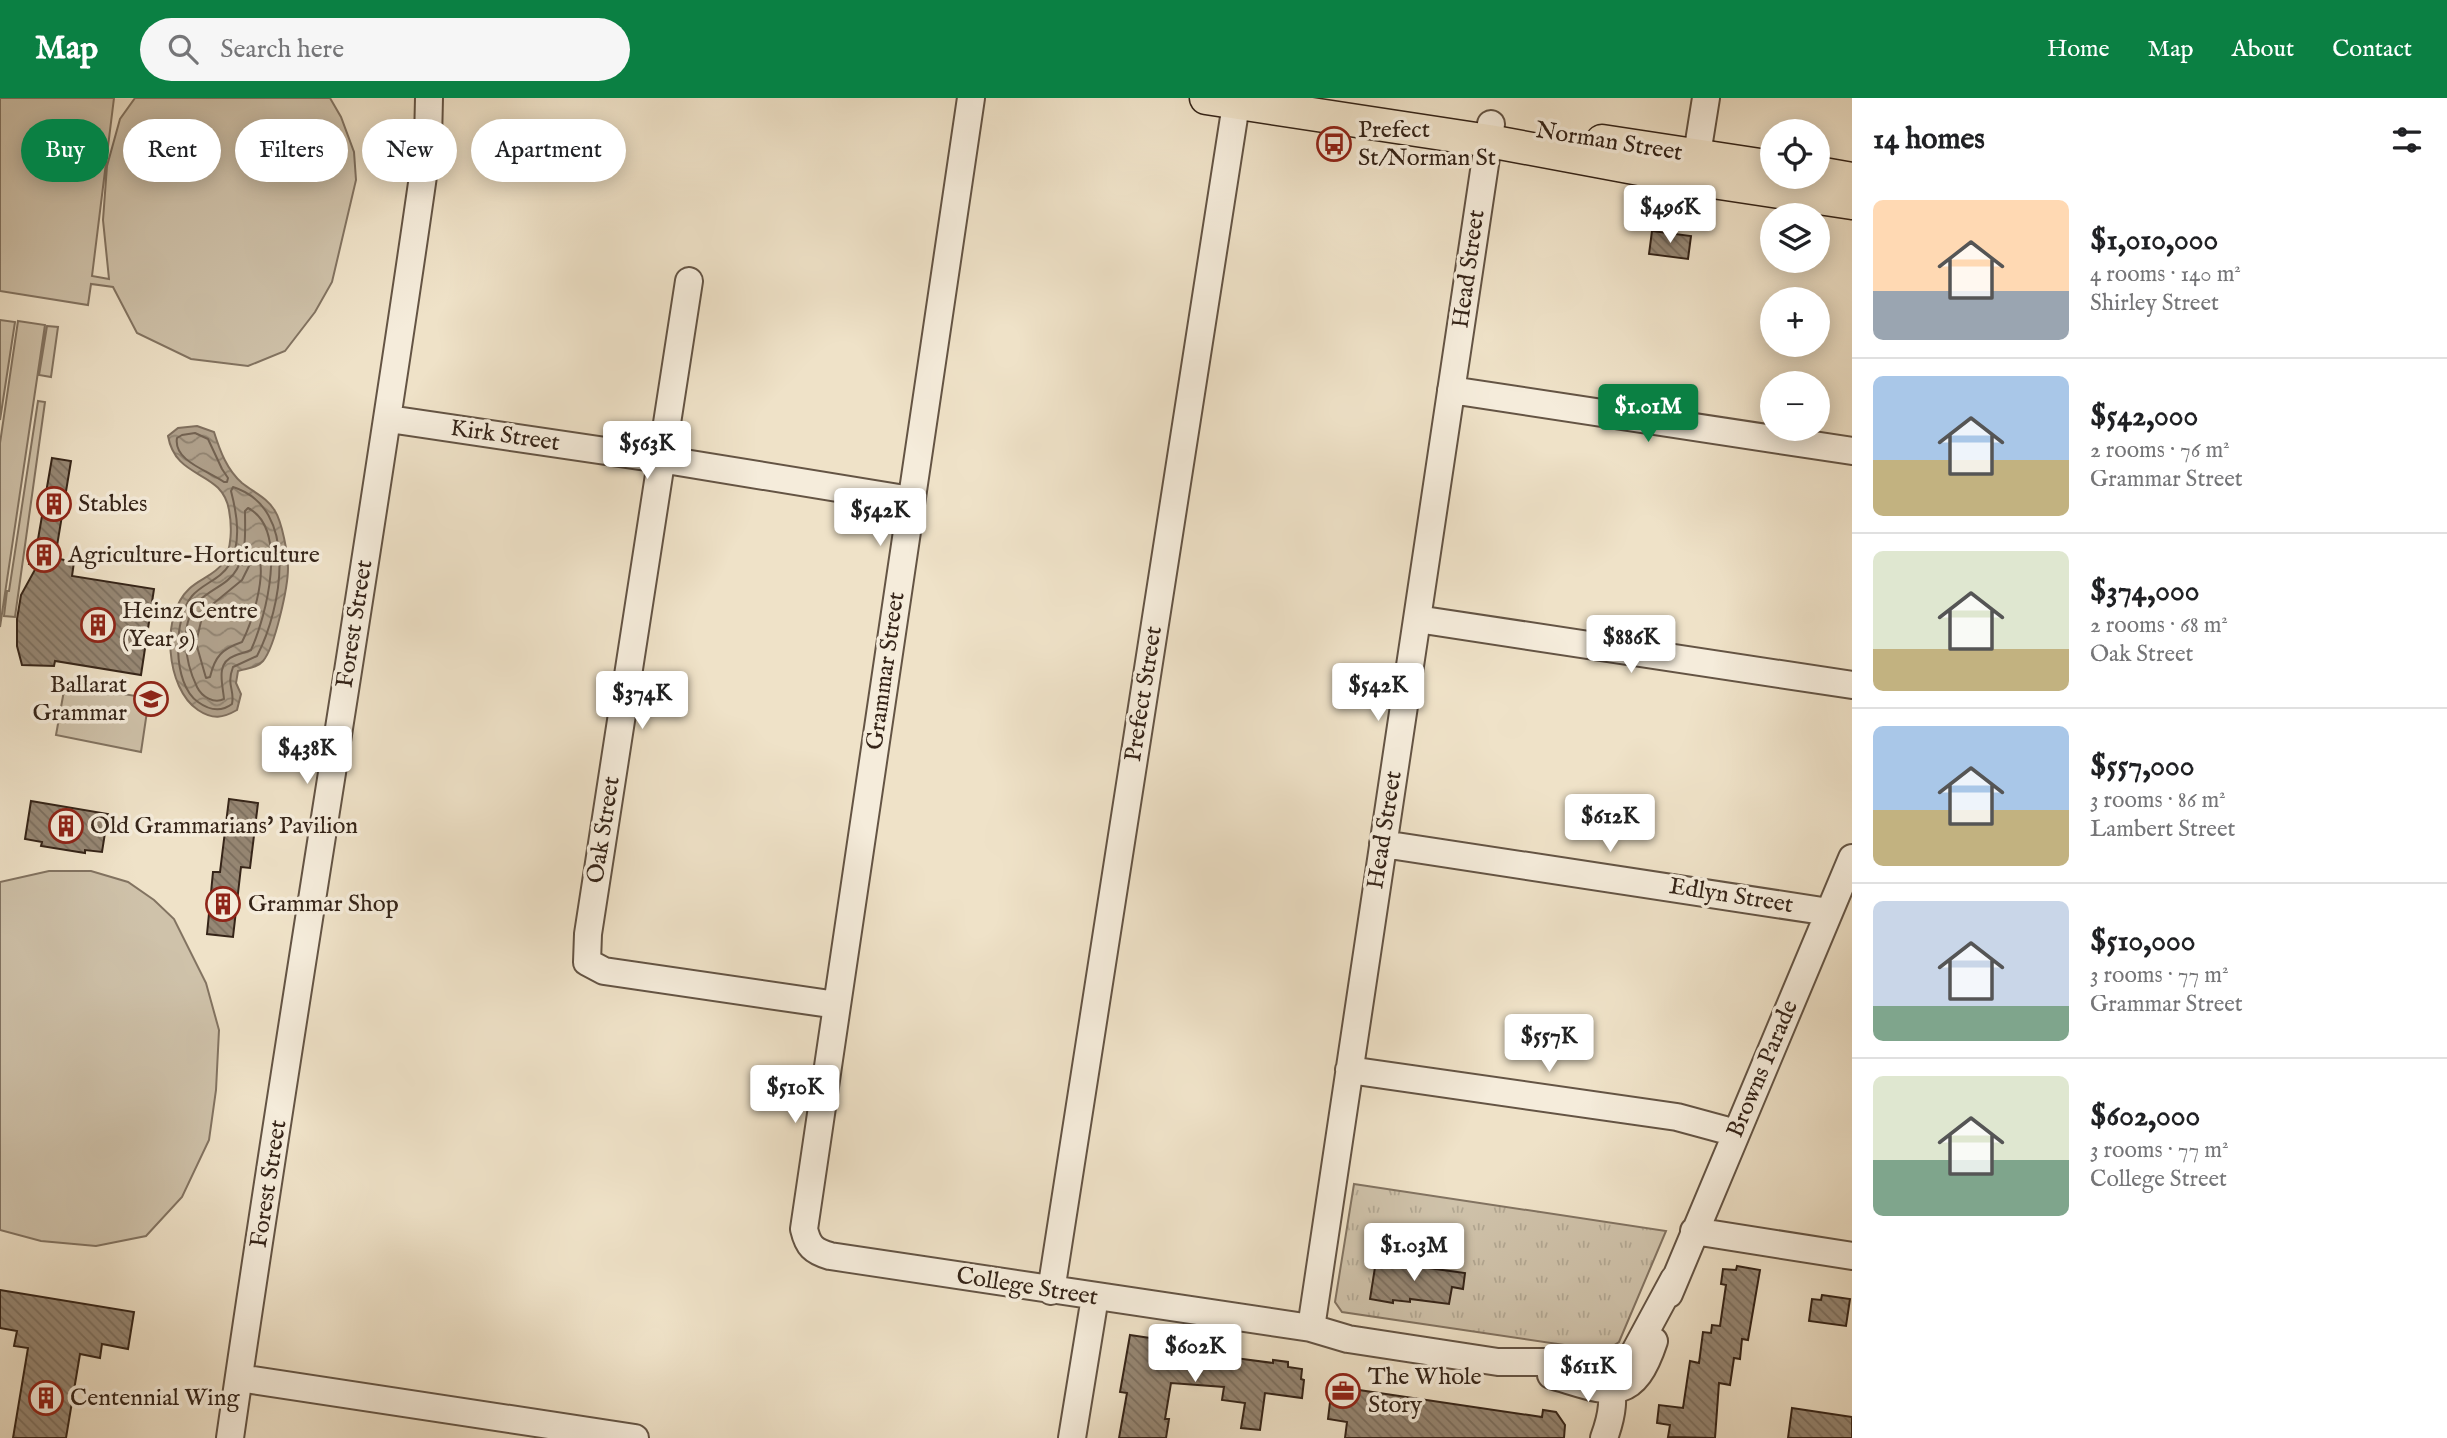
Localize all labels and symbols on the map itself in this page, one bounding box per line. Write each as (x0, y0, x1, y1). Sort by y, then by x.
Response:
place label: Prefect St/Norman St (1358, 115, 1496, 174)
street label: Norman Street (1533, 115, 1685, 169)
bus stop icon: Prefect St/Norman St (1315, 125, 1353, 163)
pin: $496K (1621, 186, 1719, 245)
street label: Head Street (1445, 208, 1493, 330)
pin: $1.01M (1591, 384, 1705, 444)
street label: Kirk Street (448, 413, 562, 459)
pin: $563K (598, 422, 696, 481)
building icon: Stables (35, 485, 73, 523)
place label: Stables (78, 489, 148, 520)
pin: $542K (831, 489, 929, 548)
building icon: Agriculture-Horticulture (25, 536, 63, 574)
place label: Agriculture-Horticulture (67, 540, 320, 571)
street label: Forest Street (330, 558, 380, 690)
street label: Grammar Street (860, 590, 912, 752)
place label: Heinz Centre (Year 9) (122, 596, 258, 655)
building icon: Heinz Centre (Year 9) (79, 606, 117, 644)
pin: $886K (1582, 616, 1680, 675)
street label: Prefect Street (1118, 624, 1170, 764)
pin: $542K (1329, 664, 1427, 723)
place label: Ballarat Grammar (32, 670, 127, 729)
pin: $374K (593, 672, 691, 731)
school or university icon: Ballarat Grammar (132, 680, 170, 718)
pin: $438K (258, 726, 356, 786)
street label: Head Street (1360, 769, 1410, 891)
street label: Oak Street (580, 774, 628, 886)
pin: $612K (1561, 794, 1659, 854)
building icon: Old Grammarians' Pavilion (47, 807, 85, 845)
place label: Old Grammarians' Pavilion (90, 811, 358, 842)
street label: Edlyn Street (1667, 871, 1795, 921)
building icon: Grammar Shop (204, 885, 242, 923)
place label: Grammar Shop (248, 889, 399, 920)
street label: Browns Parade (1720, 995, 1806, 1143)
pin: $557K (1500, 1014, 1598, 1074)
pin: $510K (746, 1066, 844, 1125)
street label: Forest Street (244, 1118, 294, 1250)
pin: $1.03M (1357, 1224, 1471, 1283)
street label: College Street (954, 1261, 1100, 1313)
pin: $602K (1146, 1324, 1244, 1384)
pin: $611K (1539, 1344, 1637, 1404)
place label: The Whole Story (1368, 1362, 1481, 1421)
office icon: The Whole Story (1324, 1372, 1362, 1410)
building icon: Centennial Wing (27, 1379, 65, 1417)
place label: Centennial Wing (70, 1383, 240, 1414)

